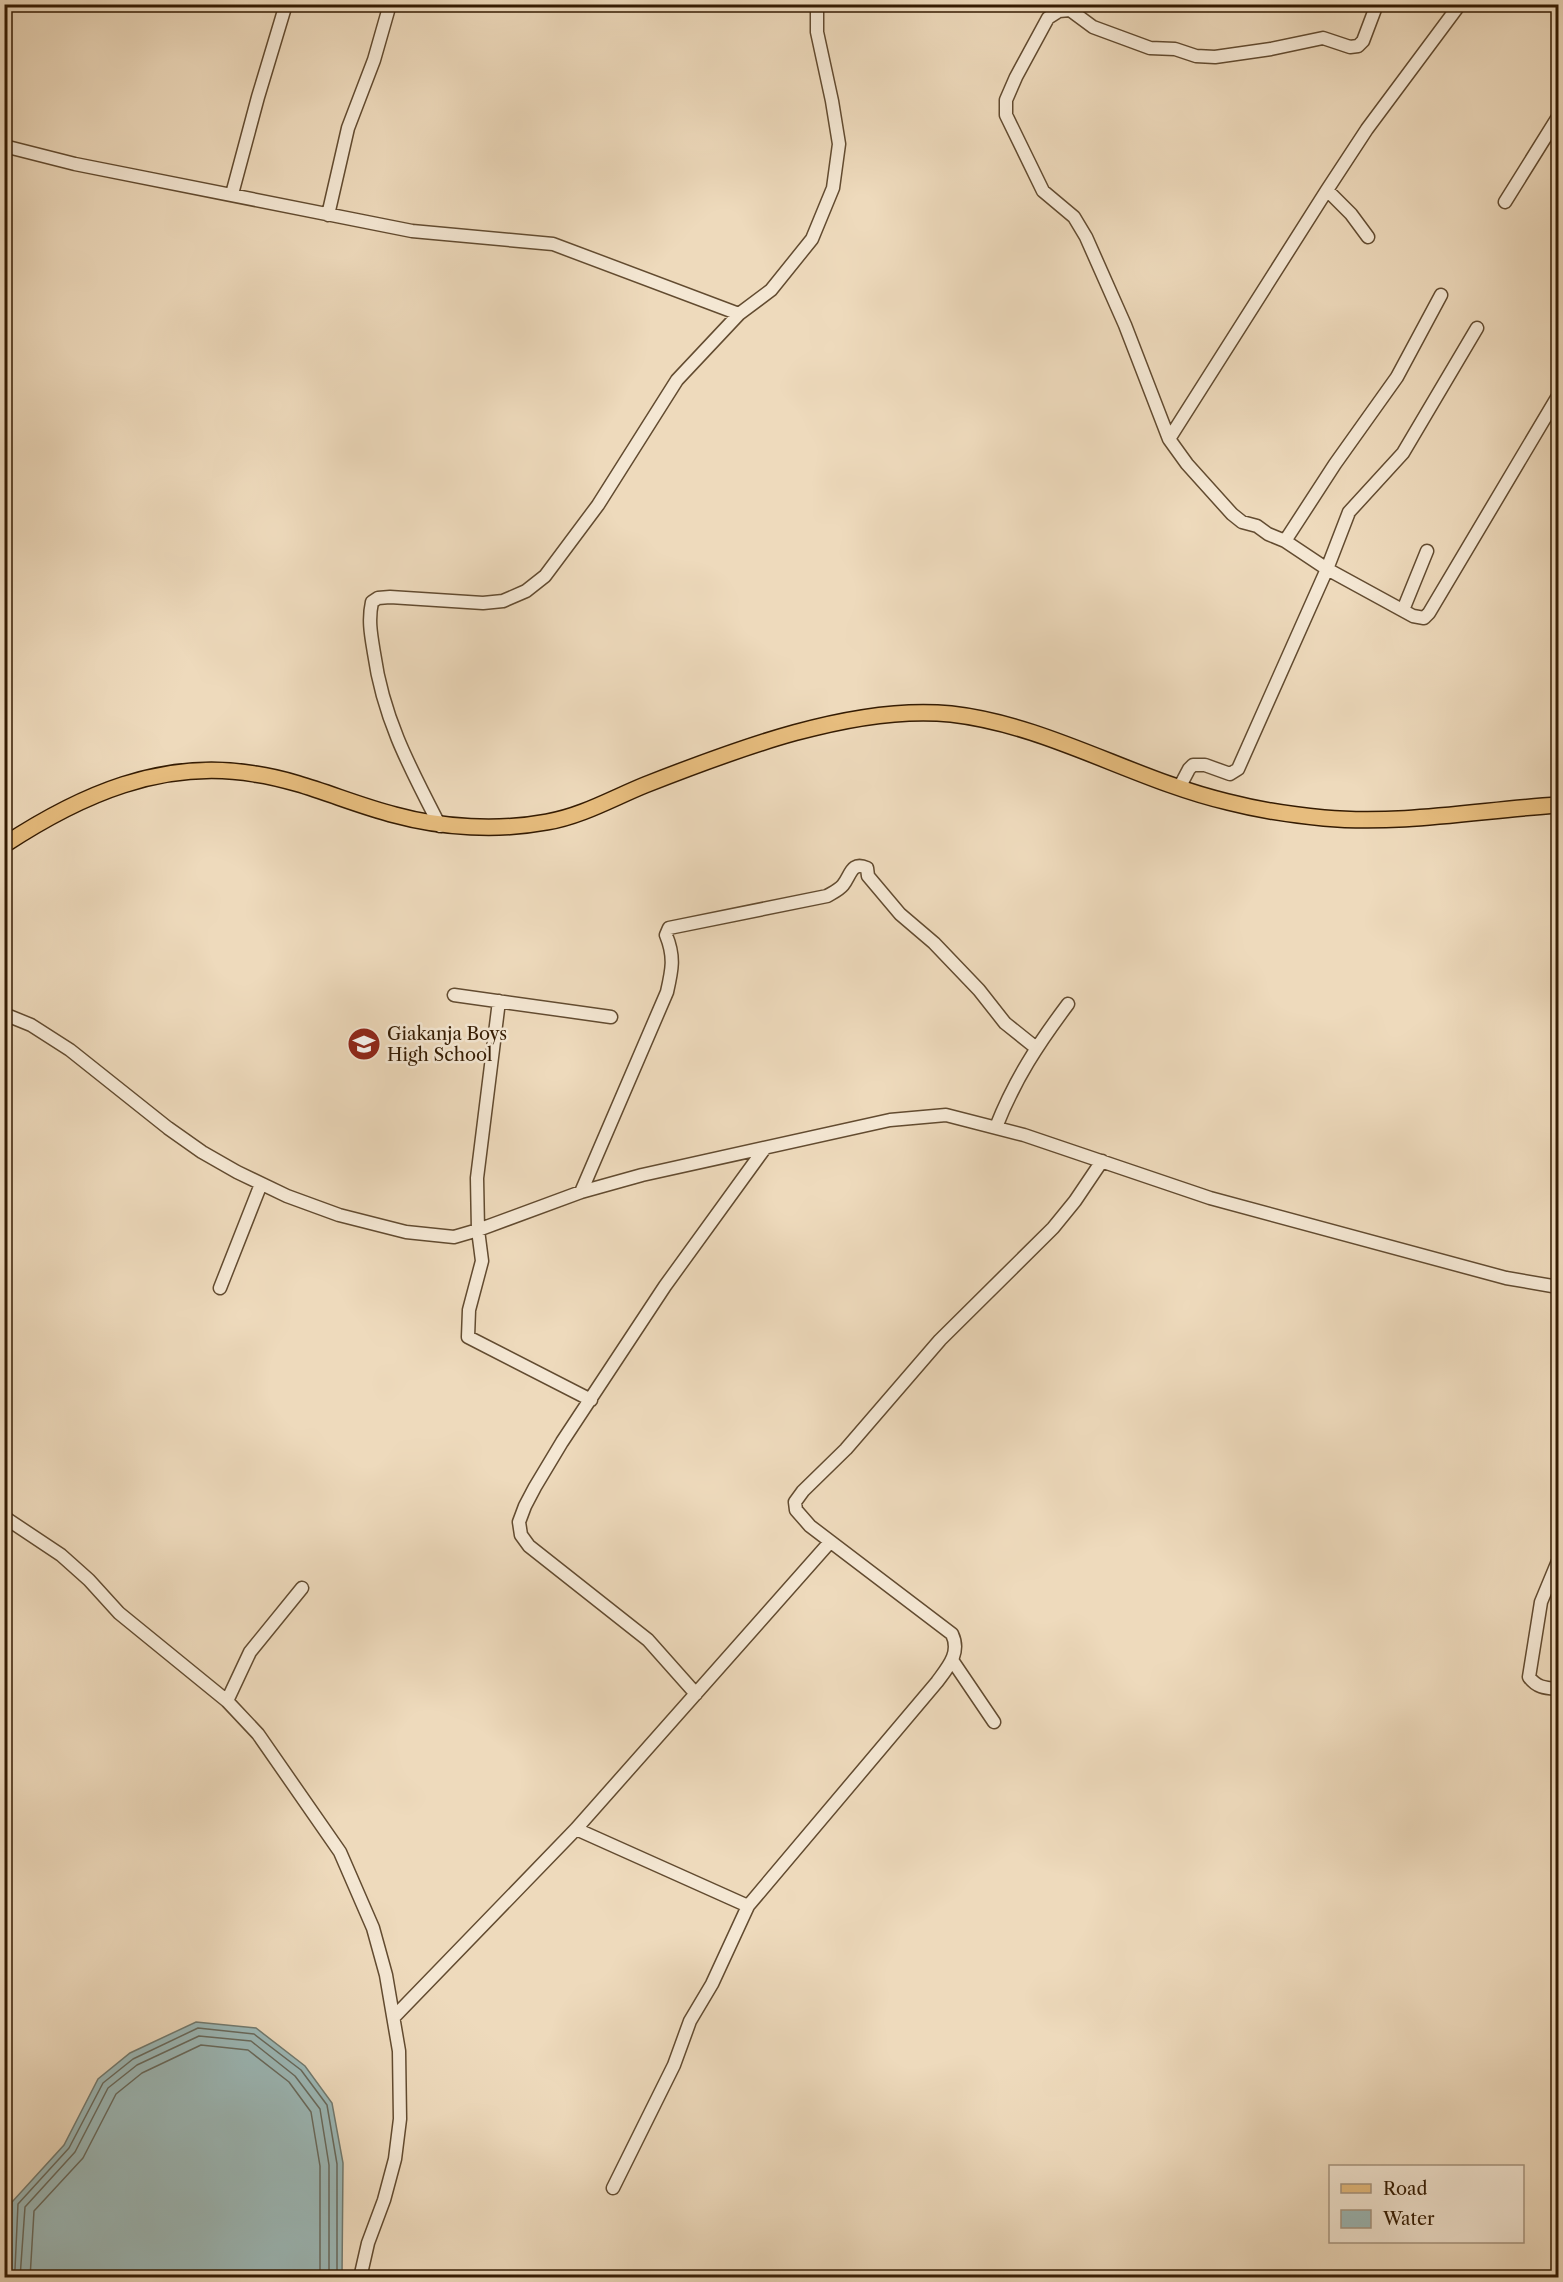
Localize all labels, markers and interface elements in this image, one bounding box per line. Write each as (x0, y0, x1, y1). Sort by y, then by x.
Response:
place label: Giakanja Boys High School (387, 1023, 507, 1066)
school or university icon: Giakanja Boys High School (346, 1026, 382, 1062)
legend (1329, 2165, 1524, 2243)
text: Road (1383, 2178, 1428, 2200)
text: Water (1382, 2208, 1435, 2230)

